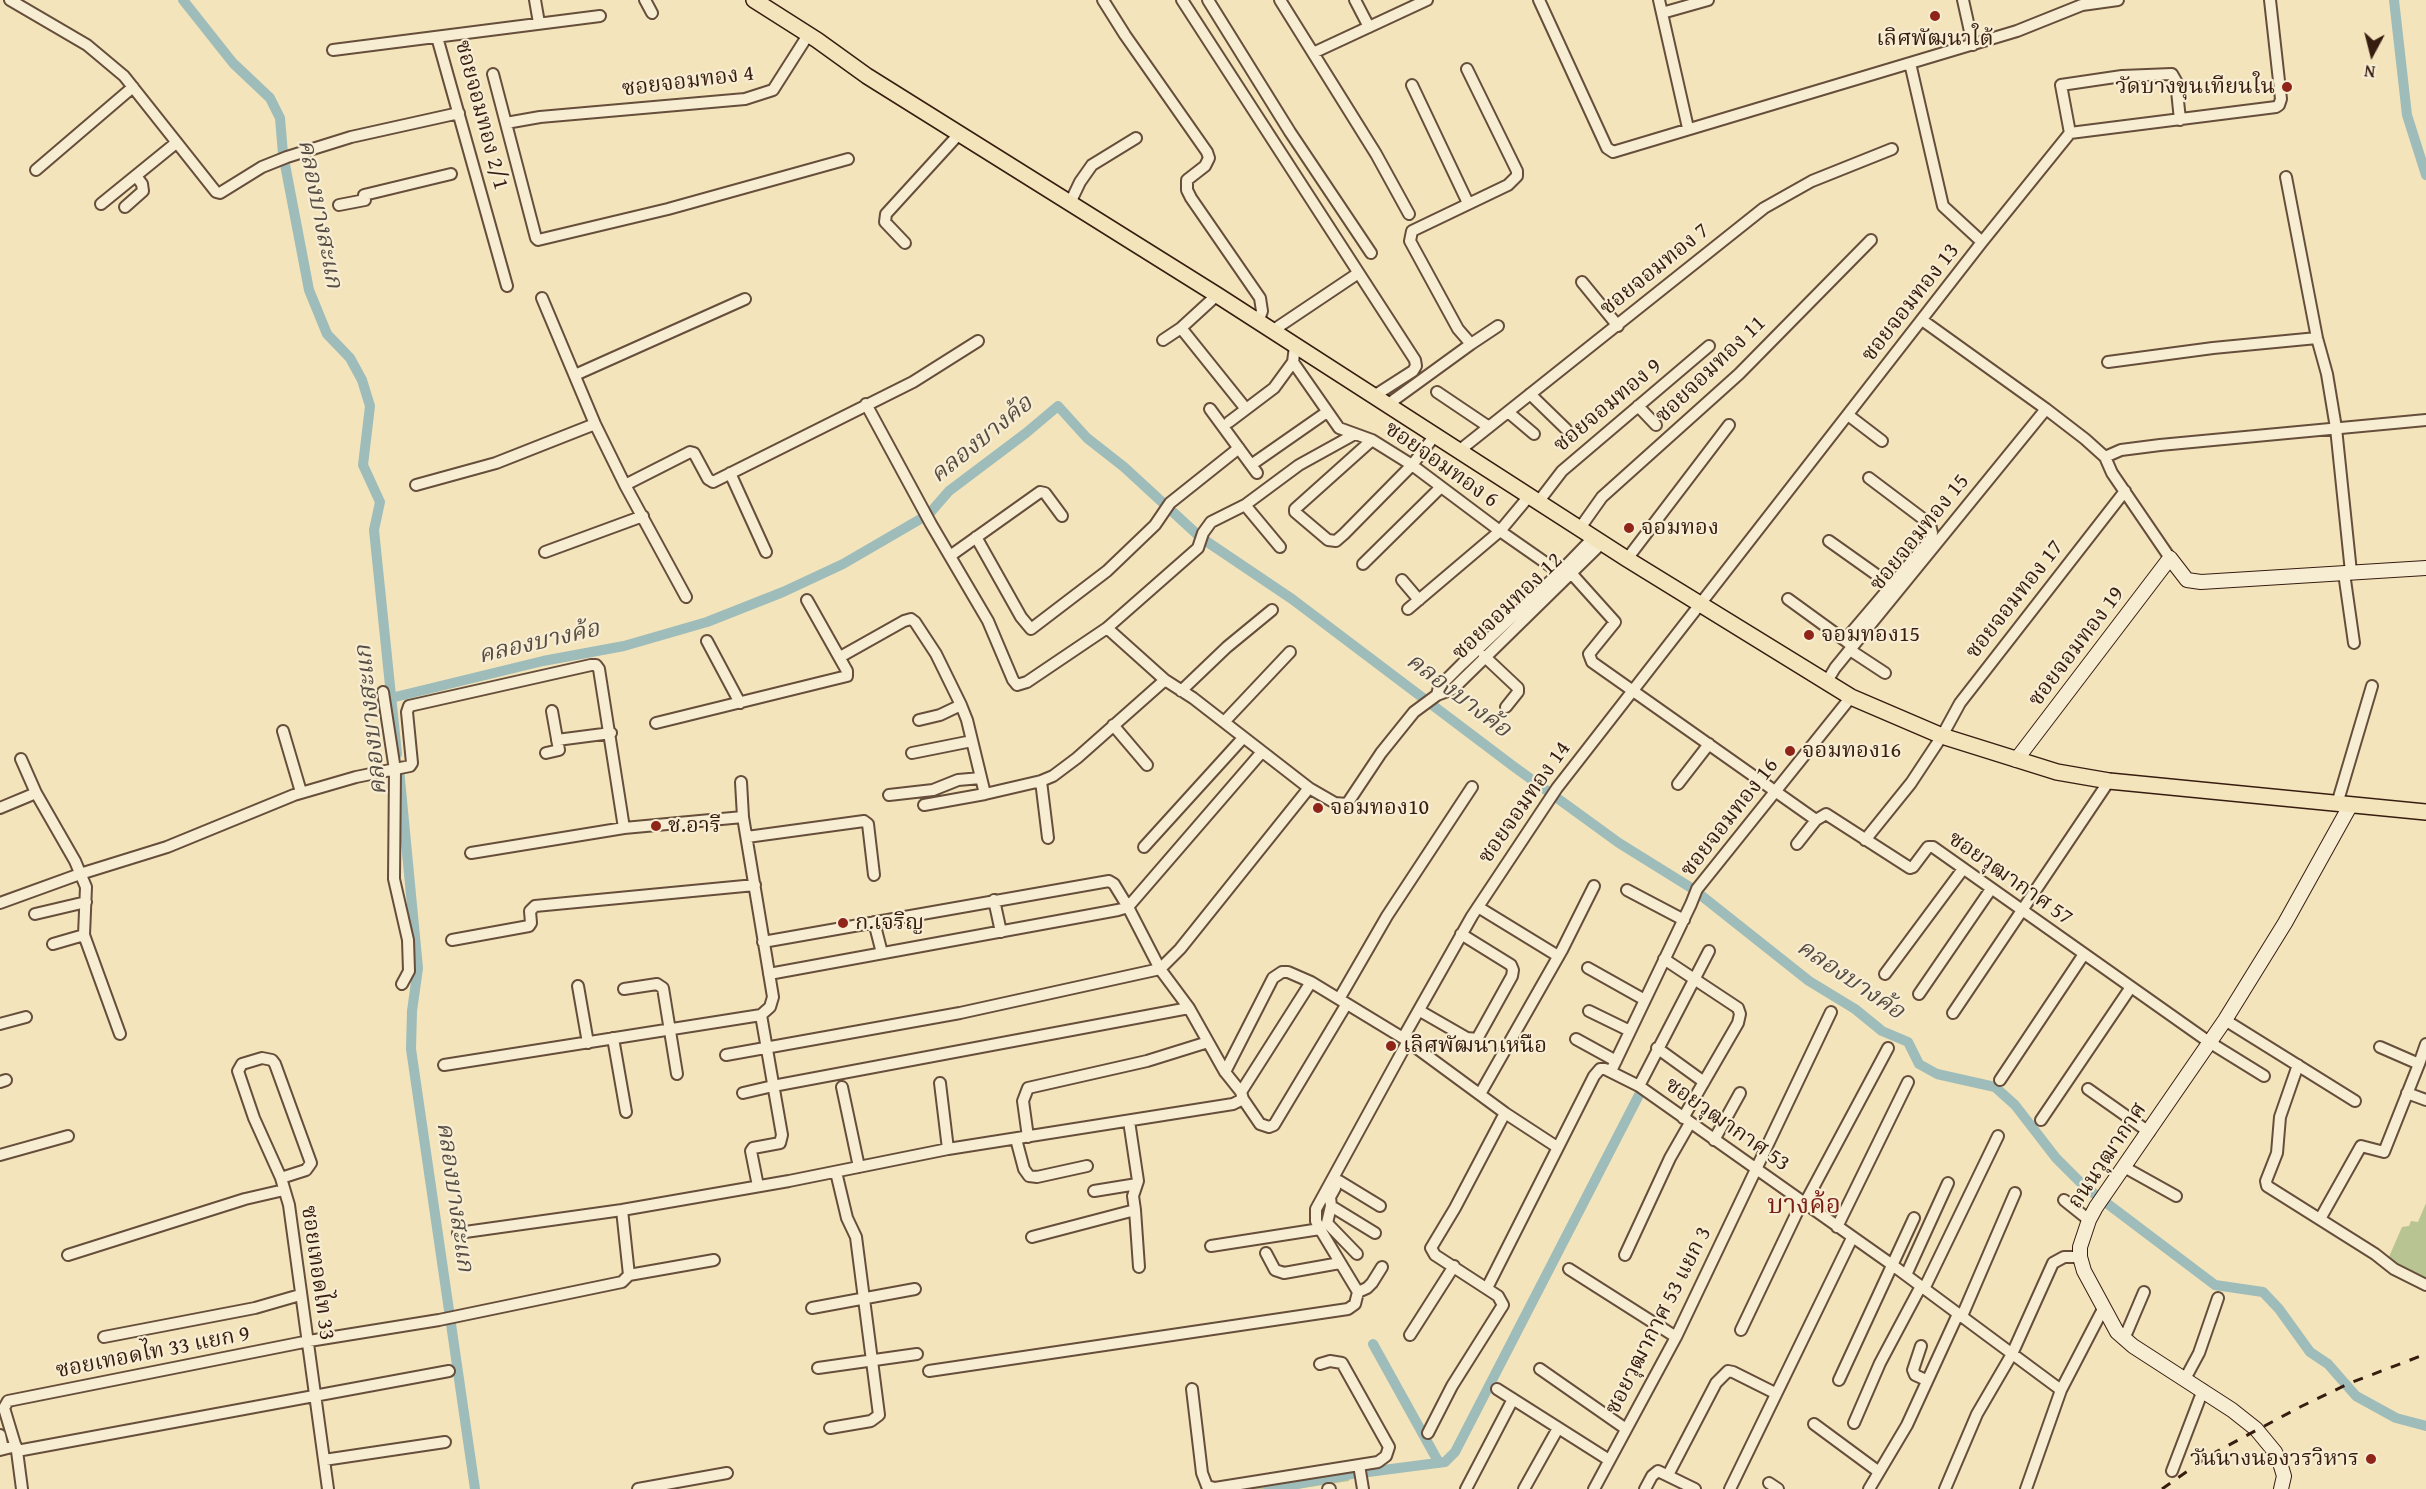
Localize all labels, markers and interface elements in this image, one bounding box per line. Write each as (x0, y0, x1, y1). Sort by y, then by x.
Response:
marker: เลิศพัฒนาใต้ (1928, 9, 1942, 23)
north arrow (2342, 24, 2402, 84)
place label: เลิศพัฒนาใต้ (1876, 26, 1994, 52)
street label: ซอยจอมทอง 2/1 (448, 37, 514, 193)
text: N (2363, 59, 2377, 84)
street label: ซอยจอมทอง 4 (621, 61, 755, 103)
place label: วัดบางขุนเทียนใน (2115, 74, 2275, 100)
marker: วัดบางขุนเทียนใน (2280, 80, 2294, 94)
water label: คลองบางสะแก (290, 137, 348, 291)
street label: ซอยจอมทอง 7 (1595, 218, 1715, 322)
street label: ซอยจอมทอง 13 (1857, 238, 1965, 368)
street label: ซอยจอมทอง 11 (1650, 311, 1772, 429)
street label: ซอยจอมทอง 9 (1549, 353, 1667, 459)
water label: คลองบางค้อ (925, 390, 1039, 490)
street label: ซอยจอมทอง 6 (1379, 416, 1503, 514)
street label: ซอยจอมทอง 15 (1865, 469, 1975, 597)
place label: จอมทอง (1641, 515, 1719, 541)
marker: จอมทอง (1622, 521, 1636, 535)
street label: ซอยจอมทอง 17 (1961, 535, 2069, 665)
street label: ซอยจอมทอง 12 (1447, 548, 1569, 666)
street label: ซอยจอมทอง 19 (2023, 582, 2131, 712)
water label: คลองบางค้อ (476, 615, 602, 671)
place label: จอมทอง15 (1821, 622, 1920, 648)
marker: จอมทอง15 (1802, 628, 1816, 642)
water label: คลองบางสะแก (350, 643, 394, 797)
water label: คลองบางค้อ (1400, 647, 1516, 745)
street label: ซอยจอมทอง 14 (1473, 737, 1577, 869)
place label: จอมทอง16 (1802, 738, 1901, 764)
marker: จอมทอง16 (1783, 744, 1797, 758)
street label: ซอยจอมทอง 16 (1676, 753, 1784, 883)
place label: จอมทอง10 (1330, 795, 1429, 821)
marker: จอมทอง10 (1311, 801, 1325, 815)
place label: ช.อารี (668, 813, 721, 839)
marker: ช.อารี (649, 819, 663, 833)
street label: ซอยวุฒากาศ 57 (1943, 826, 2077, 932)
place label: ก.เจริญ (855, 910, 924, 936)
marker: ก.เจริญ (836, 916, 850, 930)
water label: คลองบางค้อ (1791, 934, 1909, 1026)
place label: เลิศพัฒนาเหนือ (1403, 1033, 1547, 1059)
marker: เลิศพัฒนาเหนือ (1384, 1039, 1398, 1053)
street label: ซอยวุฒากาศ 53 (1660, 1072, 1794, 1178)
street label: ถนนวุฒากาศ (2063, 1098, 2153, 1214)
water label: คลองบางสะแก (429, 1120, 479, 1274)
district label: บางค้อ (1767, 1190, 1841, 1222)
street label: ซอยเทอดไท 33 (294, 1204, 340, 1342)
street label: ซอยวุฒากาศ 53 แยก 3 (1600, 1223, 1718, 1419)
street label: ซอยเทอดไท 33 แยก 9 (54, 1321, 252, 1385)
place label: วันนางนองวรวิหาร (2190, 1446, 2359, 1472)
marker: วันนางนองวรวิหาร (2364, 1452, 2378, 1466)

